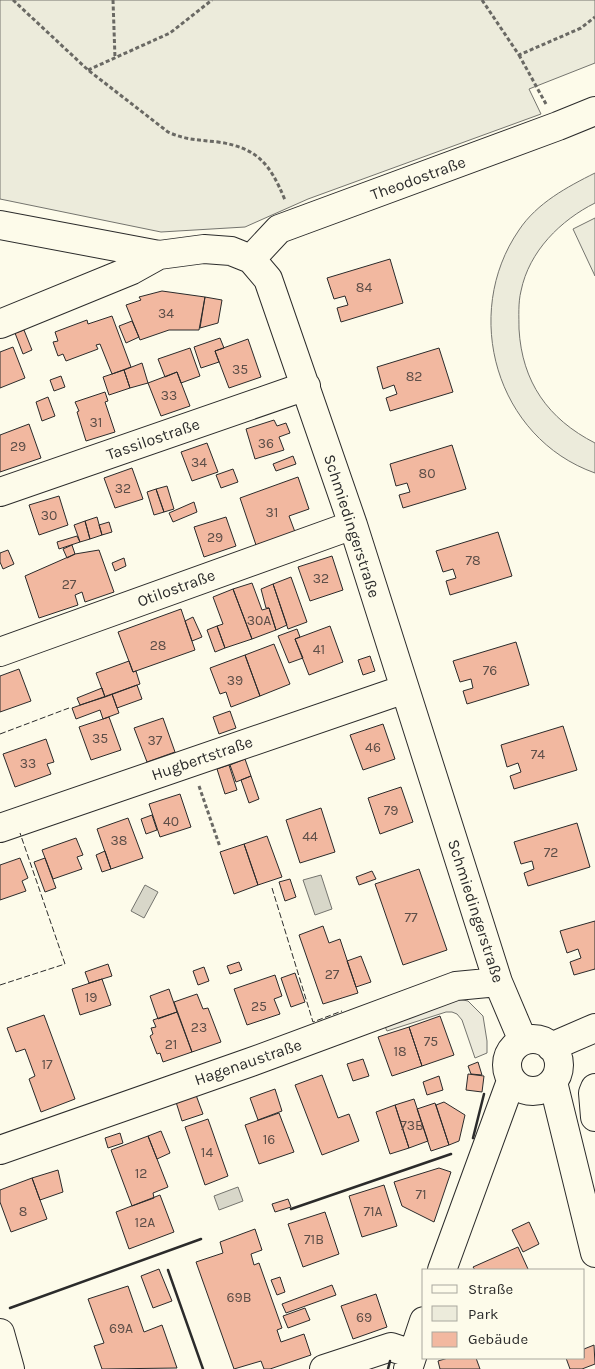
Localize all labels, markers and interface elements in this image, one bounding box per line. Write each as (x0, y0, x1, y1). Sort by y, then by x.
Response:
street label: Theodostraße (368, 152, 468, 204)
house number: 84 (356, 279, 372, 296)
house number: 34 (158, 305, 174, 322)
house number: 35 (232, 361, 248, 378)
house number: 82 (406, 368, 422, 385)
house number: 33 (161, 387, 177, 404)
house number: 31 (90, 414, 102, 431)
street label: Tassilostraße (104, 414, 202, 464)
house number: 36 (258, 435, 274, 452)
house number: 29 (10, 438, 26, 455)
street label: Schmiedingerstraße (320, 452, 384, 600)
house number: 34 (191, 454, 207, 471)
house number: 80 (419, 465, 435, 482)
house number: 32 (115, 480, 131, 497)
house number: 31 (266, 504, 278, 521)
house number: 30 (41, 507, 57, 524)
house number: 29 (207, 529, 223, 546)
house number: 78 (465, 552, 481, 569)
street label: Otilostraße (135, 565, 217, 611)
house number: 32 (313, 570, 329, 587)
house number: 27 (62, 576, 77, 593)
house number: 30A (247, 612, 271, 629)
house number: 28 (150, 637, 166, 654)
house number: 41 (313, 641, 325, 658)
house number: 76 (483, 662, 497, 679)
house number: 39 (227, 672, 243, 689)
house number: 35 (92, 730, 108, 747)
house number: 37 (148, 732, 163, 749)
street label: Hugbertstraße (149, 732, 255, 784)
house number: 46 (365, 739, 381, 756)
house number: 74 (531, 746, 545, 763)
house number: 33 (20, 755, 36, 772)
house number: 79 (384, 802, 398, 819)
house number: 40 (163, 813, 179, 830)
house number: 44 (302, 828, 318, 845)
house number: 38 (111, 832, 127, 849)
street label: Schmiedingerstraße (444, 837, 508, 985)
house number: 72 (544, 844, 558, 861)
house number: 77 (404, 909, 418, 926)
house number: 27 (325, 966, 340, 983)
house number: 19 (85, 989, 97, 1006)
house number: 25 (251, 998, 267, 1015)
house number: 23 (191, 1019, 207, 1036)
house number: 75 (424, 1033, 438, 1050)
street label: Hagenaustraße (192, 1035, 304, 1089)
house number: 21 (165, 1036, 177, 1053)
house number: 18 (393, 1043, 407, 1060)
house number: 17 (41, 1056, 53, 1073)
house number: 73B (400, 1117, 424, 1134)
house number: 16 (263, 1131, 275, 1148)
house number: 14 (201, 1144, 213, 1161)
house number: 12 (135, 1165, 147, 1182)
house number: 71 (415, 1186, 427, 1203)
house number: 8 (19, 1203, 27, 1220)
house number: 71A (363, 1203, 383, 1220)
house number: 12A (135, 1214, 155, 1231)
house number: 71B (304, 1231, 324, 1248)
legend (422, 1269, 585, 1359)
text: Straße (468, 1280, 513, 1298)
house number: 69B (227, 1289, 251, 1306)
text: Park (468, 1305, 498, 1323)
house number: 69 (356, 1309, 372, 1326)
house number: 69A (109, 1320, 133, 1337)
text: Gebäude (468, 1330, 528, 1348)

